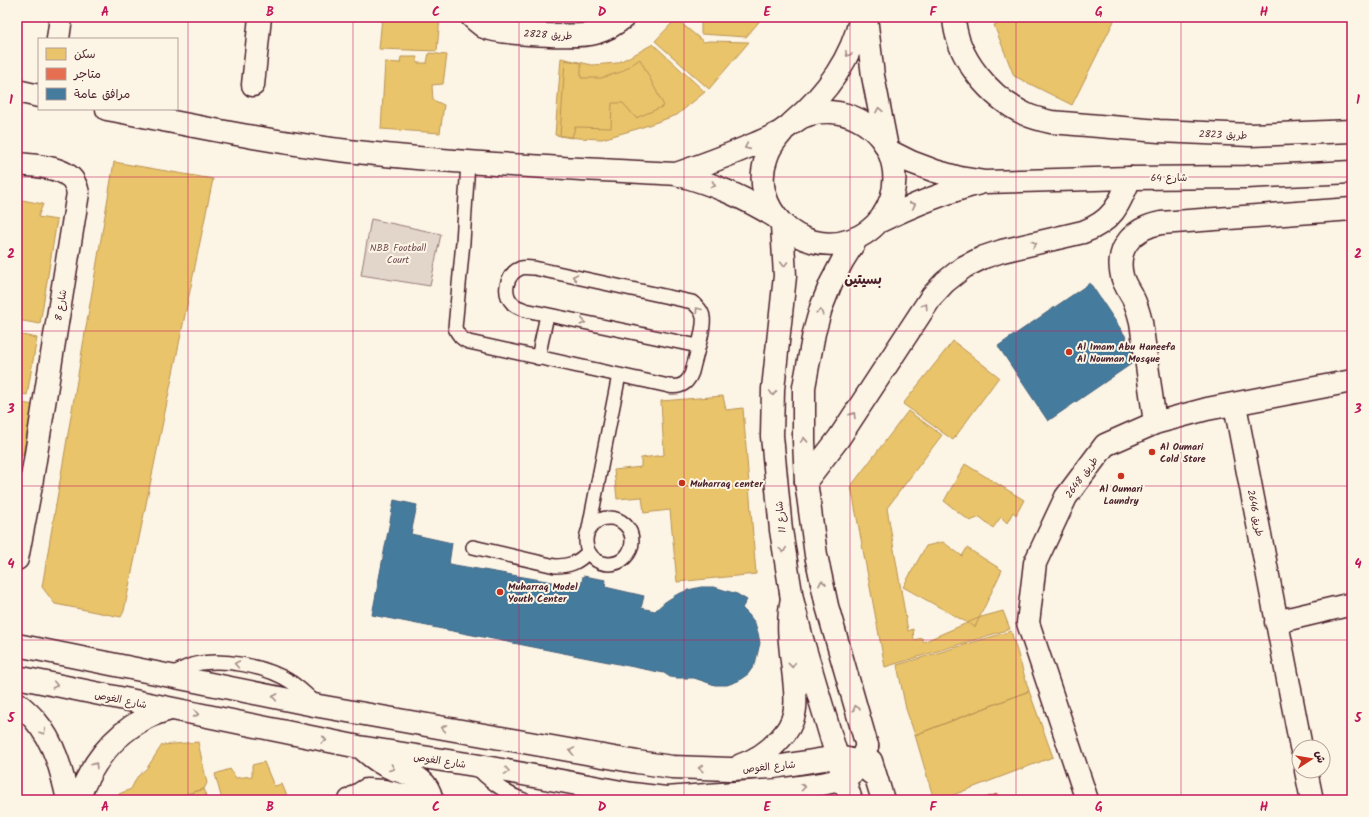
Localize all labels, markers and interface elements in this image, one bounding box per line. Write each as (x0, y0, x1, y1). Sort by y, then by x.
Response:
text: A (101, 2, 109, 23)
text: B (266, 2, 274, 23)
text: C (432, 2, 440, 23)
text: D (598, 2, 607, 23)
text: E (763, 2, 771, 23)
text: F (929, 2, 937, 23)
text: G (1095, 2, 1103, 23)
text: H (1260, 2, 1269, 23)
street label: طريق 2828 (523, 26, 573, 44)
legend (38, 38, 178, 110)
text: سكن (74, 45, 96, 64)
one-way arrow (845, 49, 853, 57)
text: متاجر (73, 65, 101, 84)
text: مرافق عامة (74, 85, 130, 104)
text: 1 (9, 90, 13, 111)
text: 1 (1356, 90, 1360, 111)
one-way arrow (875, 106, 884, 113)
street label: طريق 2823 (1199, 126, 1247, 144)
one-way arrow (744, 142, 752, 150)
street label: شارع 64 (1151, 170, 1188, 186)
one-way arrow (710, 181, 717, 189)
one-way arrow (909, 202, 917, 210)
park label: NBB Football Court (370, 240, 427, 268)
one-way arrow (1031, 240, 1037, 248)
text: 2 (7, 244, 15, 265)
text: 2 (1354, 244, 1362, 265)
one-way arrow (780, 261, 789, 267)
district label: بسيتين (844, 269, 882, 291)
one-way arrow (572, 273, 578, 281)
street label: شارع 8 (51, 288, 71, 322)
one-way arrow (920, 304, 927, 311)
one-way arrow (696, 307, 703, 314)
one-way arrow (815, 309, 824, 316)
one-way arrow (580, 318, 586, 326)
place label: Al Imam Abu Haneefa Al Nouman Mosque (1077, 339, 1175, 367)
marker: Al Imam Abu Haneefa Al Nouman Mosque (1064, 347, 1074, 357)
one-way arrow (769, 390, 777, 396)
text: 3 (6, 399, 15, 420)
text: 3 (1353, 399, 1362, 420)
one-way arrow (848, 412, 856, 419)
one-way arrow (800, 437, 809, 443)
place label: Al Oumari Cold Store (1160, 439, 1206, 467)
marker: Al Oumari Cold Store (1147, 447, 1157, 457)
street label: طريق 2648 (1061, 454, 1102, 502)
marker: Al Oumari Laundry (1116, 471, 1126, 481)
place label: Muharraq center (690, 476, 763, 492)
marker: Muharraq center (677, 478, 687, 488)
place label: Al Oumari Laundry (1099, 481, 1143, 509)
street label: طريق 2646 (1243, 488, 1267, 538)
street label: شارع 11 (771, 500, 791, 534)
one-way arrow (778, 547, 787, 553)
text: 4 (7, 554, 15, 575)
text: 4 (1354, 554, 1362, 575)
place label: Muharraq Model Youth Center (508, 579, 578, 607)
one-way arrow (818, 580, 826, 586)
marker: Muharraq Model Youth Center (495, 587, 505, 597)
one-way arrow (234, 660, 240, 669)
one-way arrow (788, 662, 797, 668)
one-way arrow (52, 680, 58, 688)
street label: شارع الغوص (93, 687, 149, 713)
one-way arrow (271, 694, 278, 702)
one-way arrow (852, 705, 861, 712)
text: 5 (7, 708, 16, 729)
text: 5 (1354, 708, 1363, 729)
one-way arrow (193, 709, 199, 718)
one-way arrow (441, 724, 447, 733)
one-way arrow (38, 728, 45, 735)
one-way arrow (321, 735, 327, 743)
north arrow (1291, 739, 1331, 779)
one-way arrow (569, 747, 575, 755)
street label: شارع الغوص (412, 749, 467, 773)
text: ش (1310, 749, 1330, 765)
street label: شارع الغوص (742, 757, 796, 777)
one-way arrow (90, 762, 97, 769)
one-way arrow (388, 763, 395, 771)
one-way arrow (698, 763, 704, 772)
one-way arrow (504, 766, 510, 775)
one-way arrow (800, 782, 806, 791)
text: A (101, 797, 109, 817)
text: B (266, 797, 274, 817)
text: C (432, 797, 440, 817)
text: D (598, 797, 607, 817)
text: E (763, 797, 771, 817)
text: F (929, 797, 937, 817)
text: G (1095, 797, 1103, 817)
text: H (1260, 797, 1269, 817)

